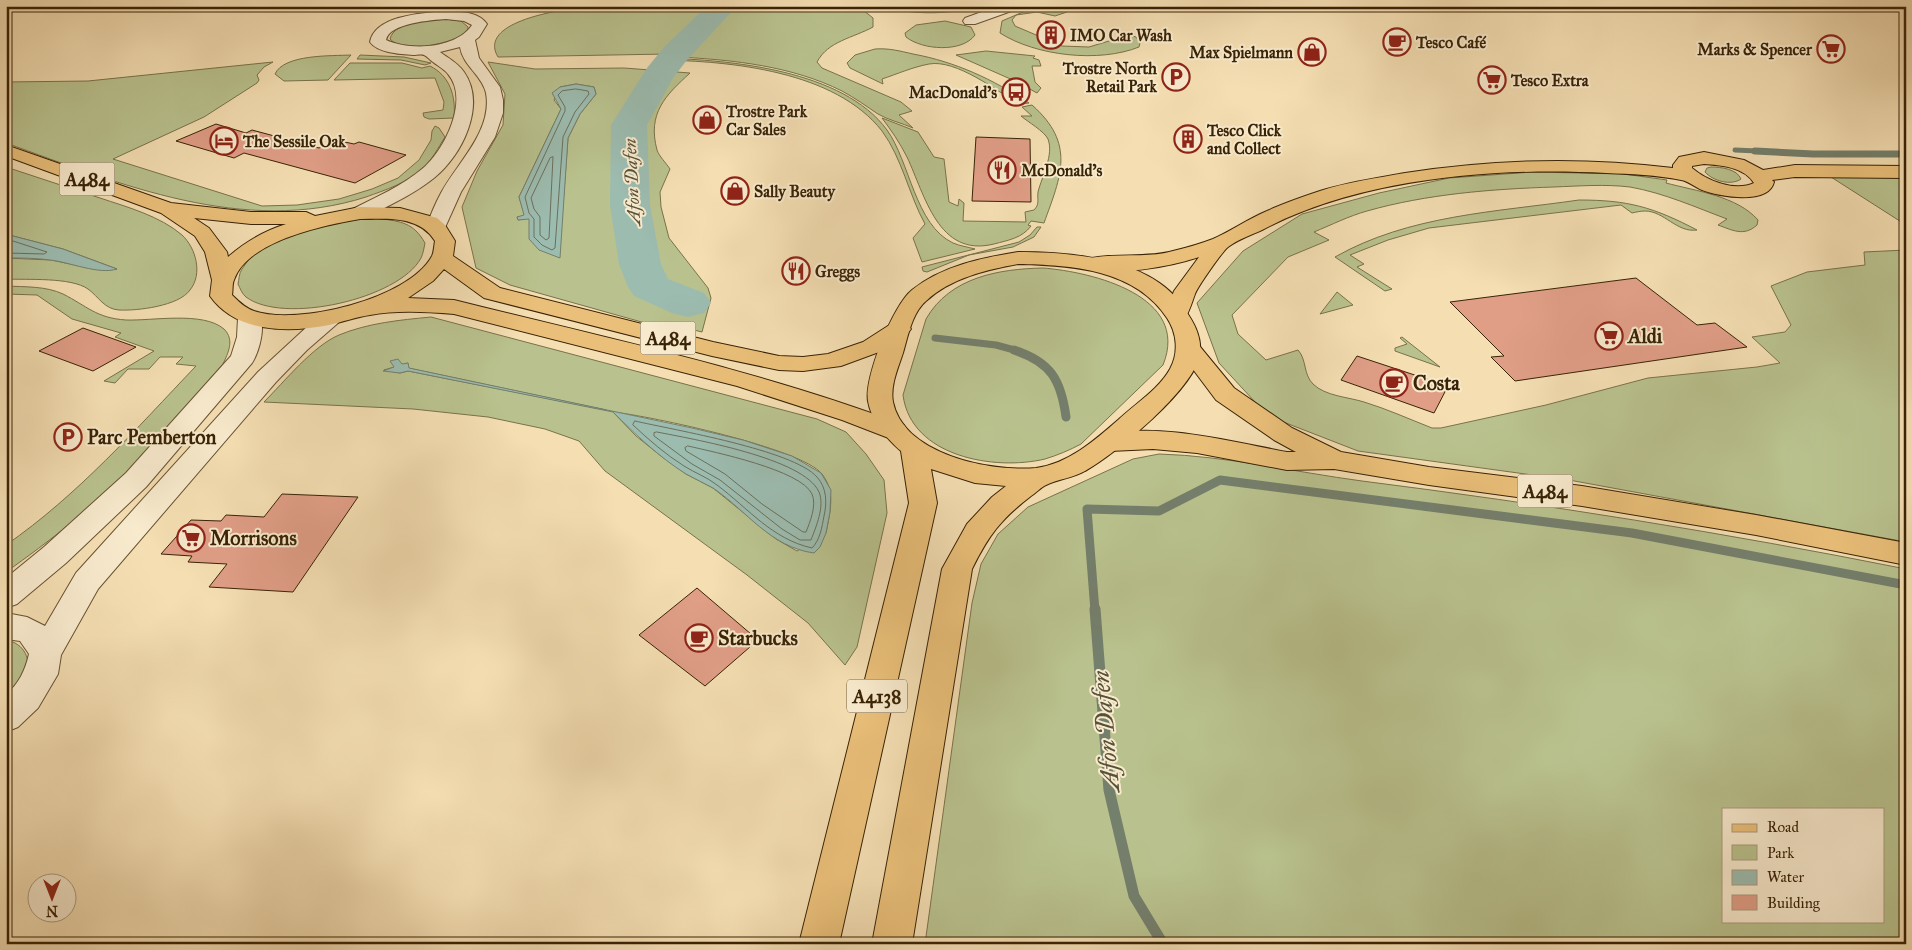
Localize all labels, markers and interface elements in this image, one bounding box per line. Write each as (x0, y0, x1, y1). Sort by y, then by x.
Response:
building icon: IMO Car Wash (1036, 20, 1066, 50)
place label: IMO Car Wash (1070, 26, 1172, 45)
cafe icon: Tesco Café (1382, 27, 1412, 57)
place label: Tesco Café (1415, 33, 1486, 52)
supermarket icon: Marks & Spencer (1816, 34, 1846, 64)
shop icon: Max Spielmann (1297, 37, 1327, 67)
place label: Marks & Spencer (1697, 40, 1813, 60)
place label: Max Spielmann (1189, 43, 1293, 63)
place label: Trostre North Retail Park (1062, 59, 1158, 96)
parking icon: Trostre North Retail Park (1161, 62, 1191, 92)
supermarket icon: Tesco Extra (1477, 65, 1507, 95)
place label: Tesco Extra (1510, 71, 1590, 90)
bus stop icon: MacDonald's (1001, 77, 1031, 107)
place label: MacDonald's (909, 83, 997, 102)
place label: Trostre Park Car Sales (725, 102, 808, 139)
shop icon: Trostre Park Car Sales (692, 105, 722, 135)
place label: Tesco Click and Collect (1206, 121, 1282, 158)
building icon: Tesco Click and Collect (1173, 124, 1203, 154)
hotel icon: The Sessile Oak (209, 126, 239, 156)
place label: The Sessile Oak (242, 132, 346, 151)
water label: Afon Dafen (619, 137, 645, 228)
restaurant icon: McDonald's (987, 155, 1017, 185)
place label: McDonald's (1021, 161, 1102, 180)
road number: A484 (59, 162, 114, 195)
shop icon: Sally Beauty (720, 176, 750, 206)
place label: Sally Beauty (754, 182, 836, 202)
restaurant icon: Greggs (781, 256, 811, 286)
place label: Greggs (815, 262, 860, 282)
supermarket icon: Aldi (1594, 321, 1624, 351)
road number: A484 (640, 322, 696, 354)
place label: Aldi (1626, 324, 1663, 348)
cafe icon: Costa (1379, 368, 1409, 398)
place label: Costa (1413, 371, 1460, 395)
parking icon: Parc Pemberton (53, 422, 83, 452)
place label: Parc Pemberton (87, 425, 217, 449)
road number: A484 (1518, 474, 1572, 508)
supermarket icon: Morrisons (176, 523, 206, 553)
place label: Morrisons (210, 526, 297, 550)
cafe icon: Starbucks (684, 623, 714, 653)
place label: Starbucks (718, 626, 799, 650)
water label: Afon Dafen (1085, 669, 1126, 796)
road number: A4138 (847, 679, 907, 712)
legend (1722, 808, 1884, 922)
text: Road (1767, 818, 1799, 836)
text: Park (1767, 844, 1794, 862)
text: Water (1767, 868, 1804, 886)
north arrow (28, 872, 78, 922)
text: Building (1767, 894, 1821, 912)
text: N (46, 902, 58, 919)

